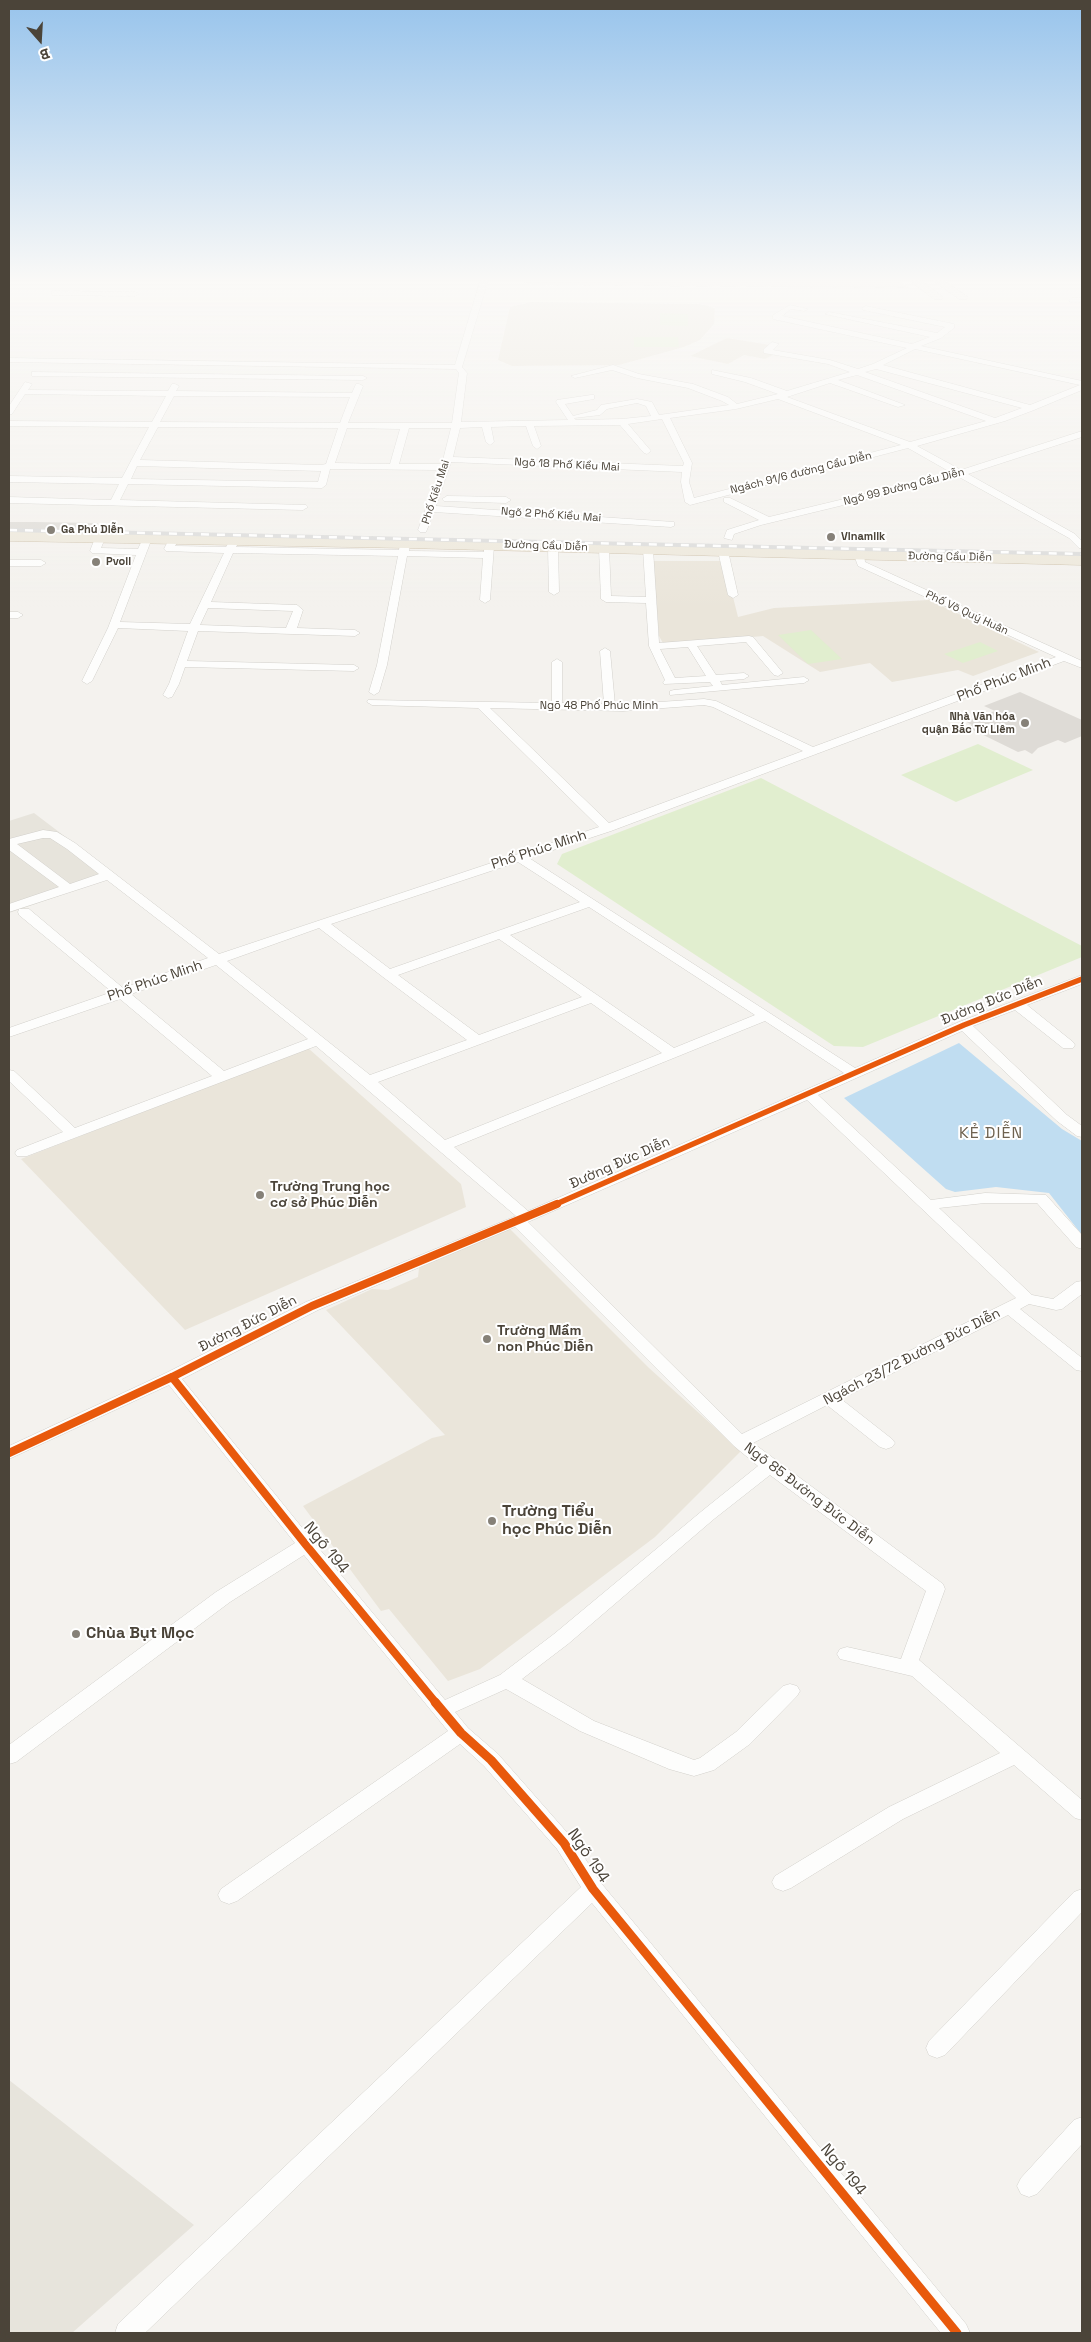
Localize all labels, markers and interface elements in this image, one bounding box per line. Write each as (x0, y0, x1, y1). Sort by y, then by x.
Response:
north arrow (15, 15, 65, 65)
text: B (38, 44, 52, 64)
street label: Ngách 91/6 đường Cầu Diễn (729, 449, 873, 497)
street label: Ngõ 18 Phố Kiều Mai (514, 456, 620, 474)
street label: Phố Kiều Mai (419, 458, 453, 526)
street label: Ngõ 99 Đường Cầu Diễn (842, 466, 966, 508)
street label: Ngõ 2 Phố Kiều Mai (500, 505, 602, 525)
place label: Ga Phú Diễn (61, 523, 124, 537)
marker: Ga Phú Diễn (45, 524, 57, 536)
place label: Vinamilk (841, 530, 885, 544)
marker: Vinamilk (825, 531, 837, 543)
street label: Đường Cầu Diễn (504, 538, 588, 554)
street label: Đường Cầu Diễn (908, 550, 992, 564)
place label: Pvoil (106, 555, 131, 569)
marker: Pvoil (90, 556, 102, 568)
street label: Phố Võ Quý Huân (924, 588, 1010, 638)
street label: Phố Phúc Minh (955, 654, 1053, 706)
street label: Ngõ 48 Phố Phúc Minh (540, 699, 658, 713)
place label: Nhà Văn hóa quận Bắc Từ Liêm (922, 710, 1015, 736)
marker: Nhà Văn hóa quận Bắc Từ Liêm (1019, 717, 1031, 729)
street label: Phố Phúc Minh (489, 827, 589, 873)
street label: Phố Phúc Minh (105, 957, 205, 1005)
street label: Đường Đức Diễn (939, 973, 1045, 1029)
district label: KẺ DIỄN (958, 1124, 1024, 1144)
street label: Đường Đức Diễn (567, 1133, 673, 1193)
place label: Trường Trung học cơ sở Phúc Diễn (270, 1179, 390, 1212)
marker: Trường Trung học cơ sở Phúc Diễn (254, 1189, 266, 1201)
street label: Đường Đức Diễn (196, 1292, 300, 1356)
street label: Ngách 23/72 Đường Đức Diễn (821, 1305, 1003, 1409)
place label: Trường Mầm non Phúc Diễn (497, 1323, 593, 1355)
marker: Trường Mầm non Phúc Diễn (481, 1333, 493, 1345)
street label: Ngõ 85 Đường Đức Diễn (740, 1439, 878, 1549)
place label: Trường Tiểu học Phúc Diễn (502, 1502, 612, 1540)
marker: Trường Tiểu học Phúc Diễn (486, 1515, 498, 1527)
street label: Ngõ 194 (299, 1518, 353, 1578)
place label: Chùa Bụt Mọc (86, 1624, 194, 1644)
marker: Chùa Bụt Mọc (70, 1628, 82, 1640)
street label: Ngõ 194 (563, 1825, 613, 1887)
street label: Ngõ 194 (816, 2140, 870, 2200)

